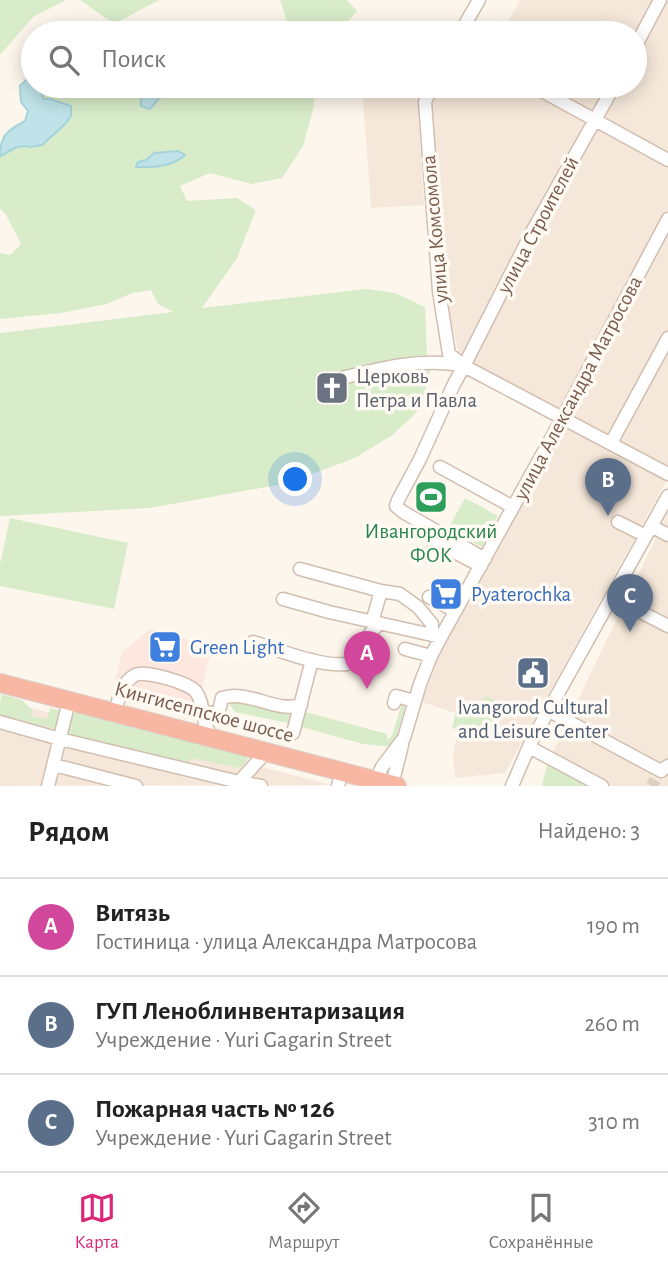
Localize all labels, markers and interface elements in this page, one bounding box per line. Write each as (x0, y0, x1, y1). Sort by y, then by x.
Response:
search box (21, 21, 647, 98)
icon: search (45, 41, 83, 79)
text: Поиск (101, 46, 166, 72)
street label: улица Строителей (493, 153, 583, 298)
street label: улица Комсомола (418, 154, 452, 305)
street label: улица Александра Матросова (510, 272, 646, 504)
place label: Церковь Петра и Павла (356, 366, 477, 411)
church icon: Церковь Петра и Павла (313, 369, 351, 407)
pin: B (585, 458, 631, 516)
your location (278, 462, 312, 496)
sports icon: Ивангородский ФОК (412, 478, 450, 516)
place label: Ивангородский ФОК (364, 521, 498, 566)
pin: C (607, 574, 653, 632)
supermarket icon: Pyaterochka (427, 575, 465, 613)
place label: Pyaterochka (471, 584, 572, 605)
supermarket icon: Green Light (146, 628, 184, 666)
pin: A (344, 631, 390, 689)
place label: Green Light (190, 637, 285, 658)
public building icon: Ivangorod Cultural and Leisure Center (514, 654, 552, 692)
street label: Кингисеппское шоссе (112, 678, 296, 746)
place label: Ivangorod Cultural and Leisure Center (458, 697, 608, 742)
text: Рядом (28, 817, 110, 847)
text: Найдено: 3 (538, 820, 640, 843)
text: Витязь (95, 900, 170, 926)
text: A (44, 915, 58, 938)
text: 190 m (587, 915, 640, 938)
text: Гостиница · улица Александра Матросова (95, 931, 477, 954)
text: ГУП Леноблинвентаризация (95, 998, 405, 1024)
text: B (44, 1013, 58, 1036)
text: 260 m (584, 1013, 640, 1036)
text: Учреждение · Yuri Gagarin Street (95, 1029, 392, 1052)
text: Пожарная часть № 126 (95, 1096, 335, 1122)
text: C (45, 1111, 57, 1134)
text: 310 m (588, 1111, 640, 1134)
text: Учреждение · Yuri Gagarin Street (95, 1127, 392, 1150)
tab: Карта (75, 1189, 119, 1254)
tab: Маршрут (268, 1189, 339, 1254)
tab: Сохранённые (488, 1189, 593, 1254)

